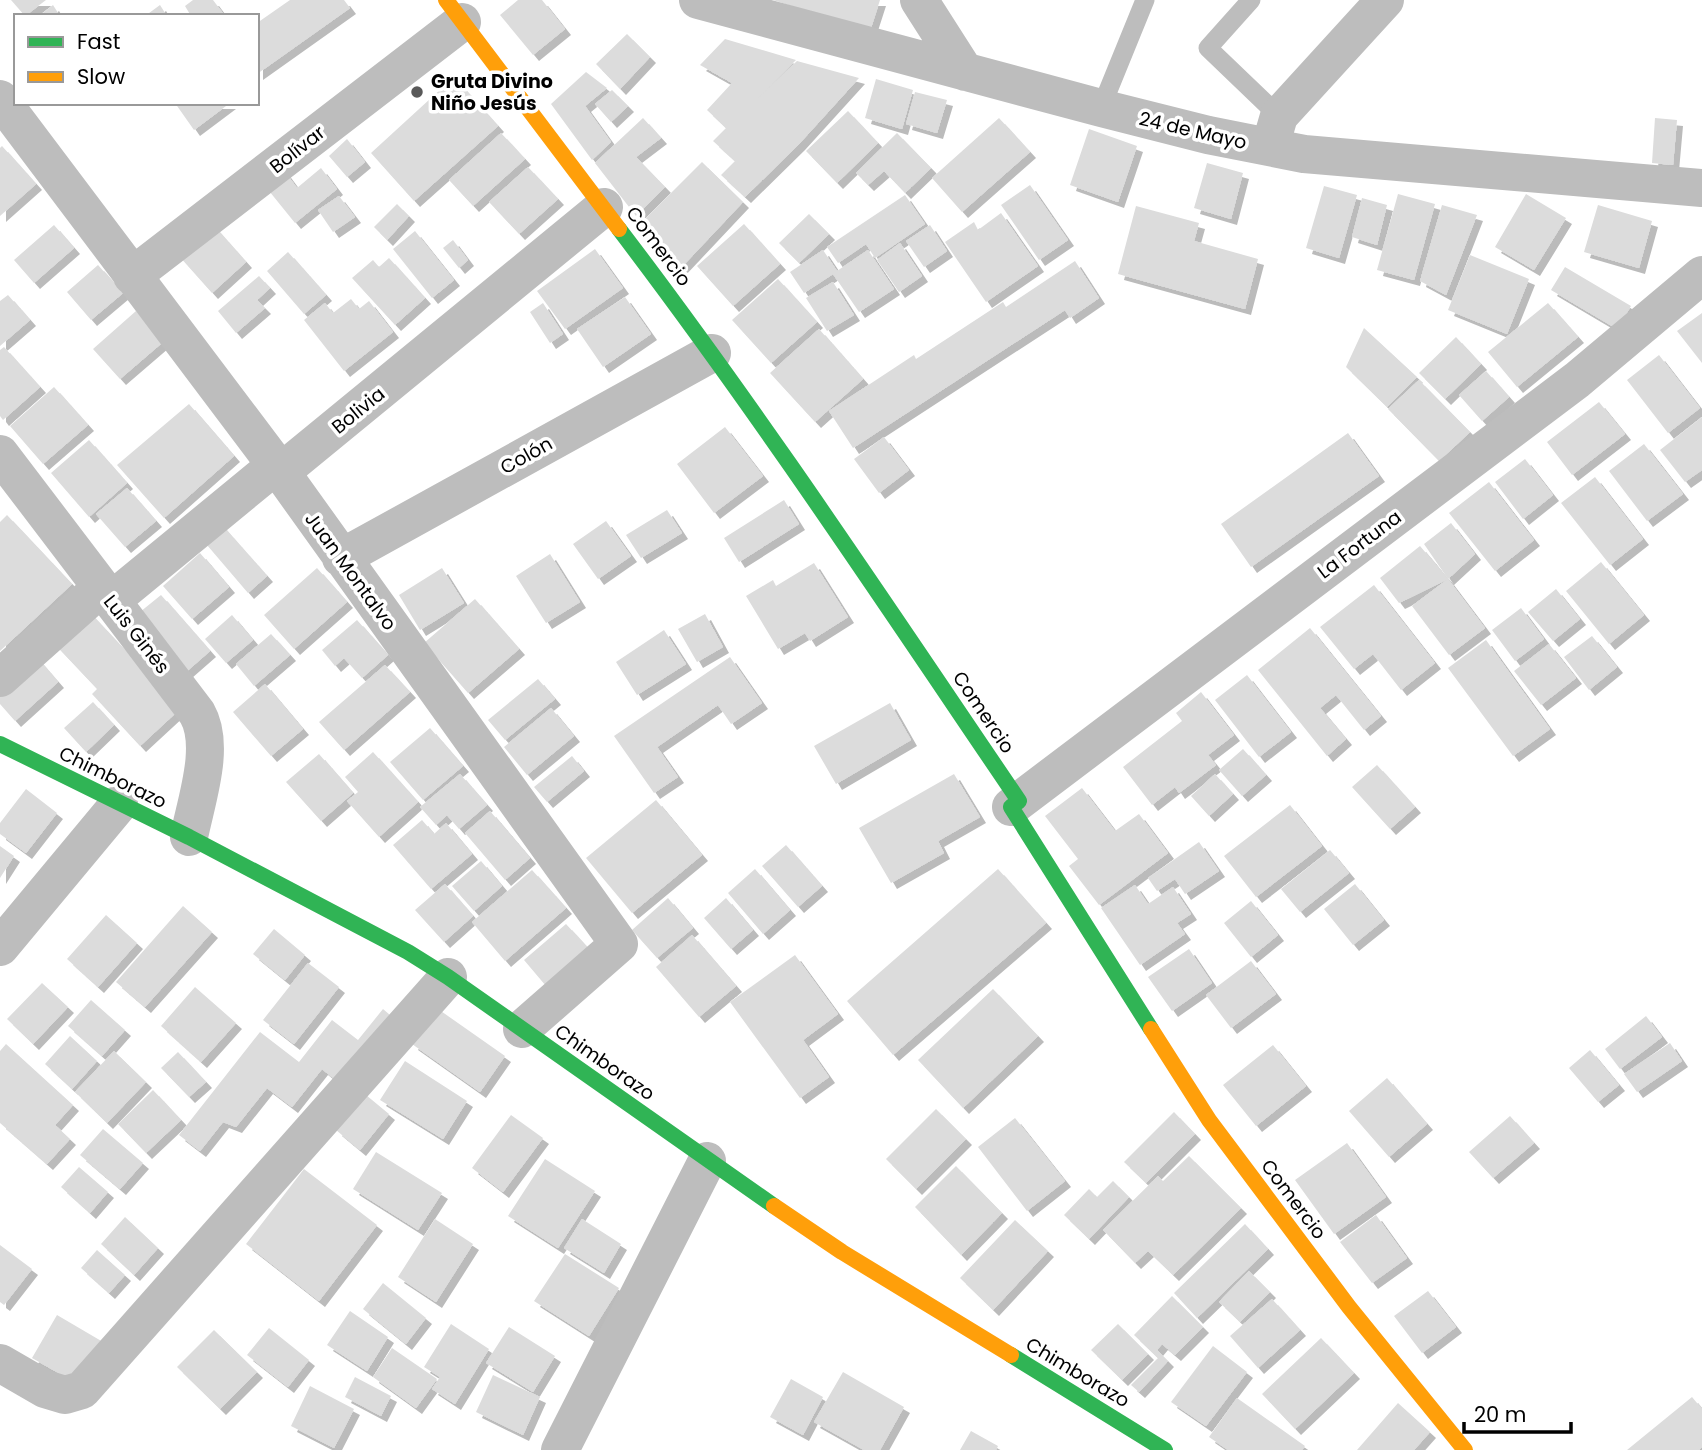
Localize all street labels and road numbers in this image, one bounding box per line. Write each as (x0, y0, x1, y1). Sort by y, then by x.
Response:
street label: 24 de Mayo (1136, 105, 1249, 156)
street label: Bolívar (264, 119, 331, 180)
street label: Comercio (620, 201, 698, 292)
street label: Bolivia (326, 381, 391, 440)
street label: Colón (495, 430, 557, 481)
street label: La Fortuna (1312, 504, 1407, 585)
street label: Juan Montalvo (298, 507, 403, 636)
street label: Luis Ginés (97, 589, 176, 679)
street label: Comercio (946, 666, 1021, 759)
street label: Chimborazo (54, 740, 171, 815)
street label: Chimborazo (549, 1018, 660, 1107)
street label: Comercio (1255, 1154, 1333, 1245)
street label: Chimborazo (1021, 1331, 1135, 1414)

